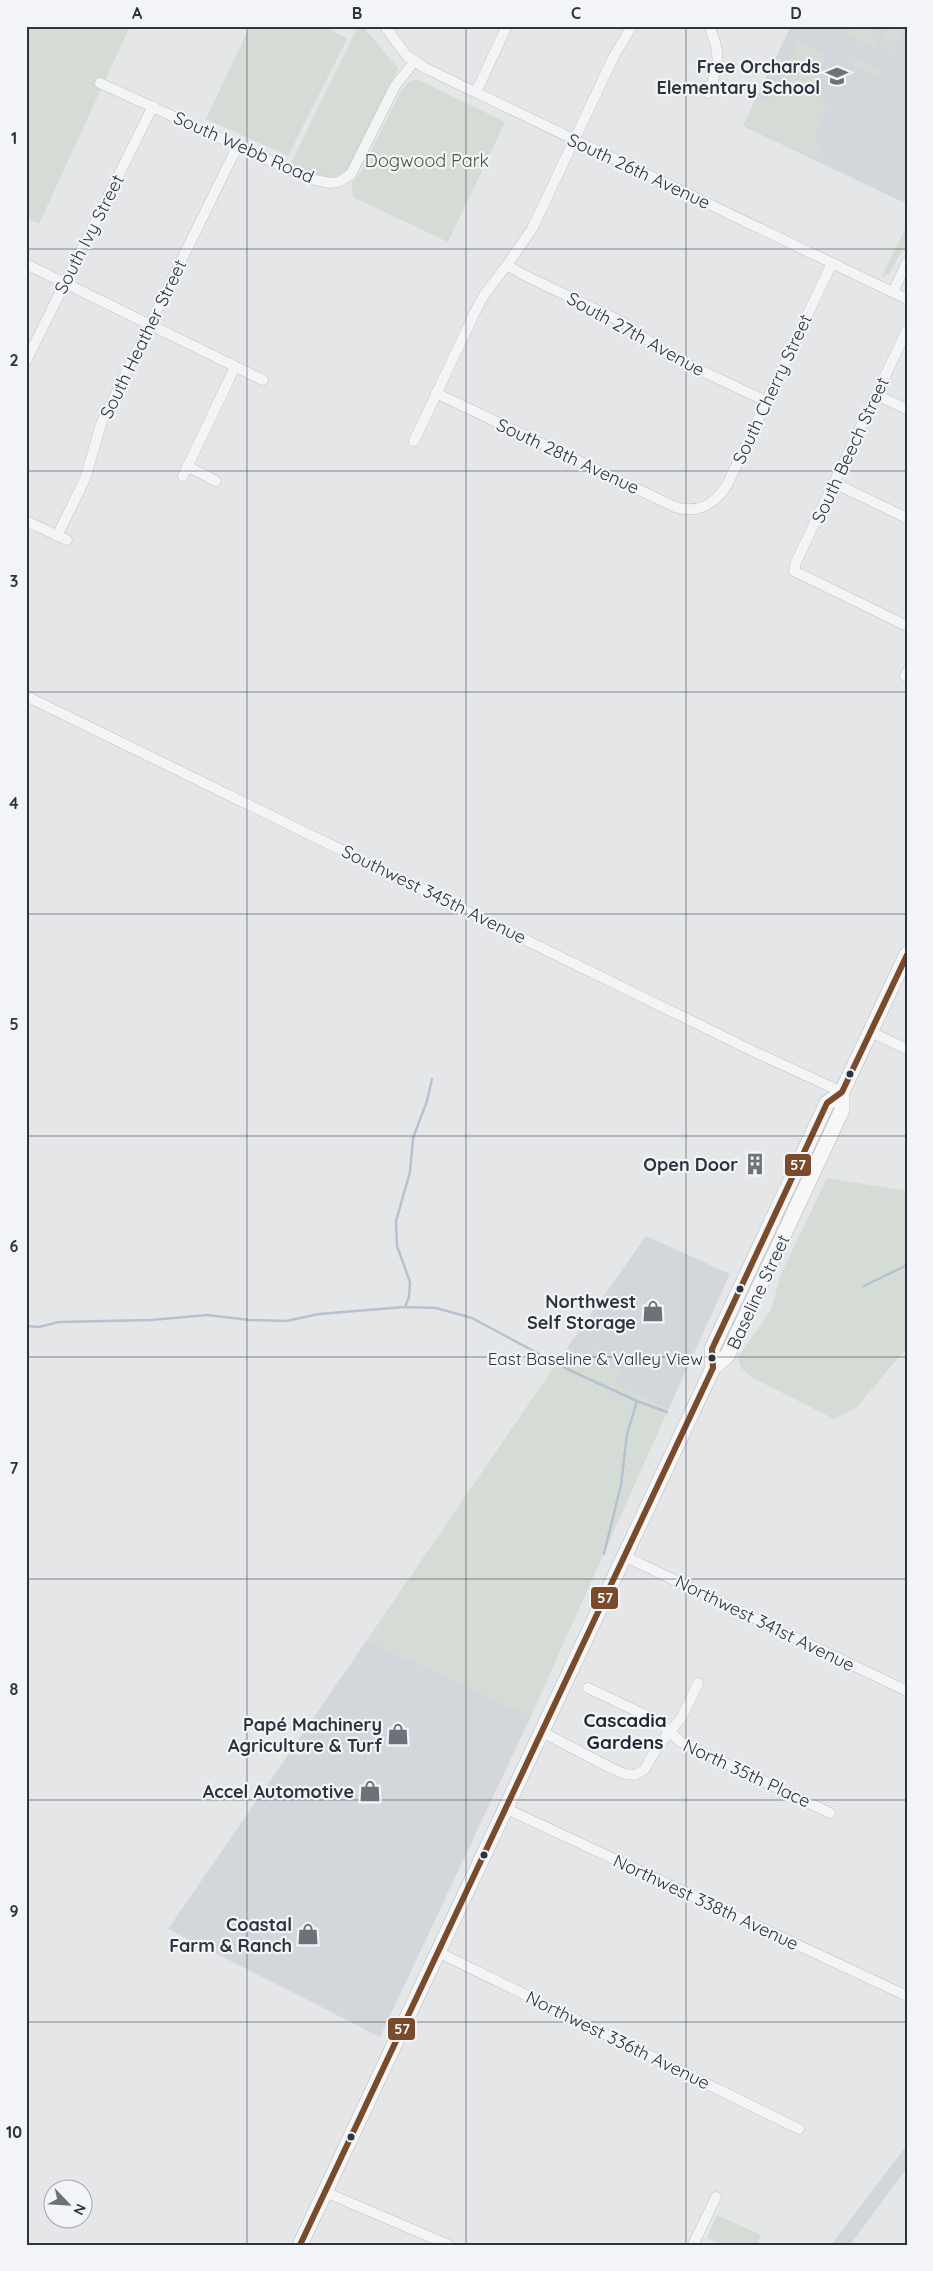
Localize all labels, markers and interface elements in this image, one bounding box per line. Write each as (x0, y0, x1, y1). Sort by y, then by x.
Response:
text: A (132, 3, 143, 23)
text: B (352, 3, 362, 23)
text: C (571, 3, 581, 23)
text: D (790, 3, 802, 23)
place label: Free Orchards Elementary School (656, 55, 820, 99)
school or university icon: Free Orchards Elementary School (824, 63, 850, 89)
street label: South Webb Road (170, 106, 318, 188)
text: 1 (11, 128, 17, 148)
street label: South 26th Avenue (564, 128, 714, 214)
park label: Dogwood Park (365, 149, 489, 172)
street label: South Ivy Street (49, 170, 129, 298)
street label: South Heather Street (94, 256, 192, 422)
street label: South 27th Avenue (563, 287, 709, 381)
street label: South Cherry Street (727, 310, 817, 468)
text: 2 (9, 350, 19, 370)
street label: South Beech Street (806, 373, 894, 527)
street label: South 28th Avenue (493, 413, 643, 499)
text: 3 (10, 571, 18, 591)
text: 4 (9, 793, 19, 813)
street label: Southwest 345th Avenue (338, 839, 530, 949)
text: 5 (9, 1014, 19, 1034)
unlabelled marker (845, 1069, 855, 1079)
building icon: Open Door (742, 1151, 768, 1177)
place label: Open Door (643, 1153, 738, 1176)
line badge: 57 (784, 1153, 812, 1177)
text: 57 (790, 1156, 806, 1174)
street label: Baseline Street (721, 1231, 795, 1353)
text: 6 (10, 1236, 19, 1256)
unlabelled marker (735, 1284, 745, 1294)
place label: Northwest Self Storage (527, 1290, 636, 1334)
shop icon: Northwest Self Storage (640, 1298, 666, 1324)
place label: East Baseline & Valley View (488, 1348, 703, 1369)
marker: East Baseline & Valley View (707, 1353, 717, 1363)
text: 7 (10, 1458, 19, 1478)
street label: Northwest 341st Avenue (671, 1570, 859, 1676)
line badge: 57 (590, 1586, 619, 1610)
text: 57 (597, 1589, 613, 1607)
text: 8 (10, 1679, 19, 1699)
district label: Cascadia Gardens (583, 1708, 667, 1754)
place label: Papé Machinery Agriculture & Turf (228, 1713, 382, 1757)
shop icon: Papé Machinery Agriculture & Turf (385, 1721, 411, 1747)
street label: North 35th Place (680, 1733, 814, 1813)
shop icon: Accel Automotive (357, 1778, 383, 1804)
place label: Accel Automotive (203, 1780, 354, 1803)
street label: Northwest 338th Avenue (610, 1849, 802, 1955)
unlabelled marker (479, 1850, 489, 1860)
text: 9 (9, 1901, 19, 1921)
place label: Coastal Farm & Ranch (169, 1913, 292, 1957)
shop icon: Coastal Farm & Ranch (295, 1921, 321, 1947)
street label: Northwest 336th Avenue (522, 1985, 714, 2095)
line badge: 57 (387, 2017, 416, 2041)
text: 57 (394, 2020, 410, 2038)
text: 10 (6, 2122, 22, 2142)
unlabelled marker (346, 2132, 356, 2142)
north arrow (42, 2178, 92, 2228)
text: N (69, 2201, 90, 2218)

